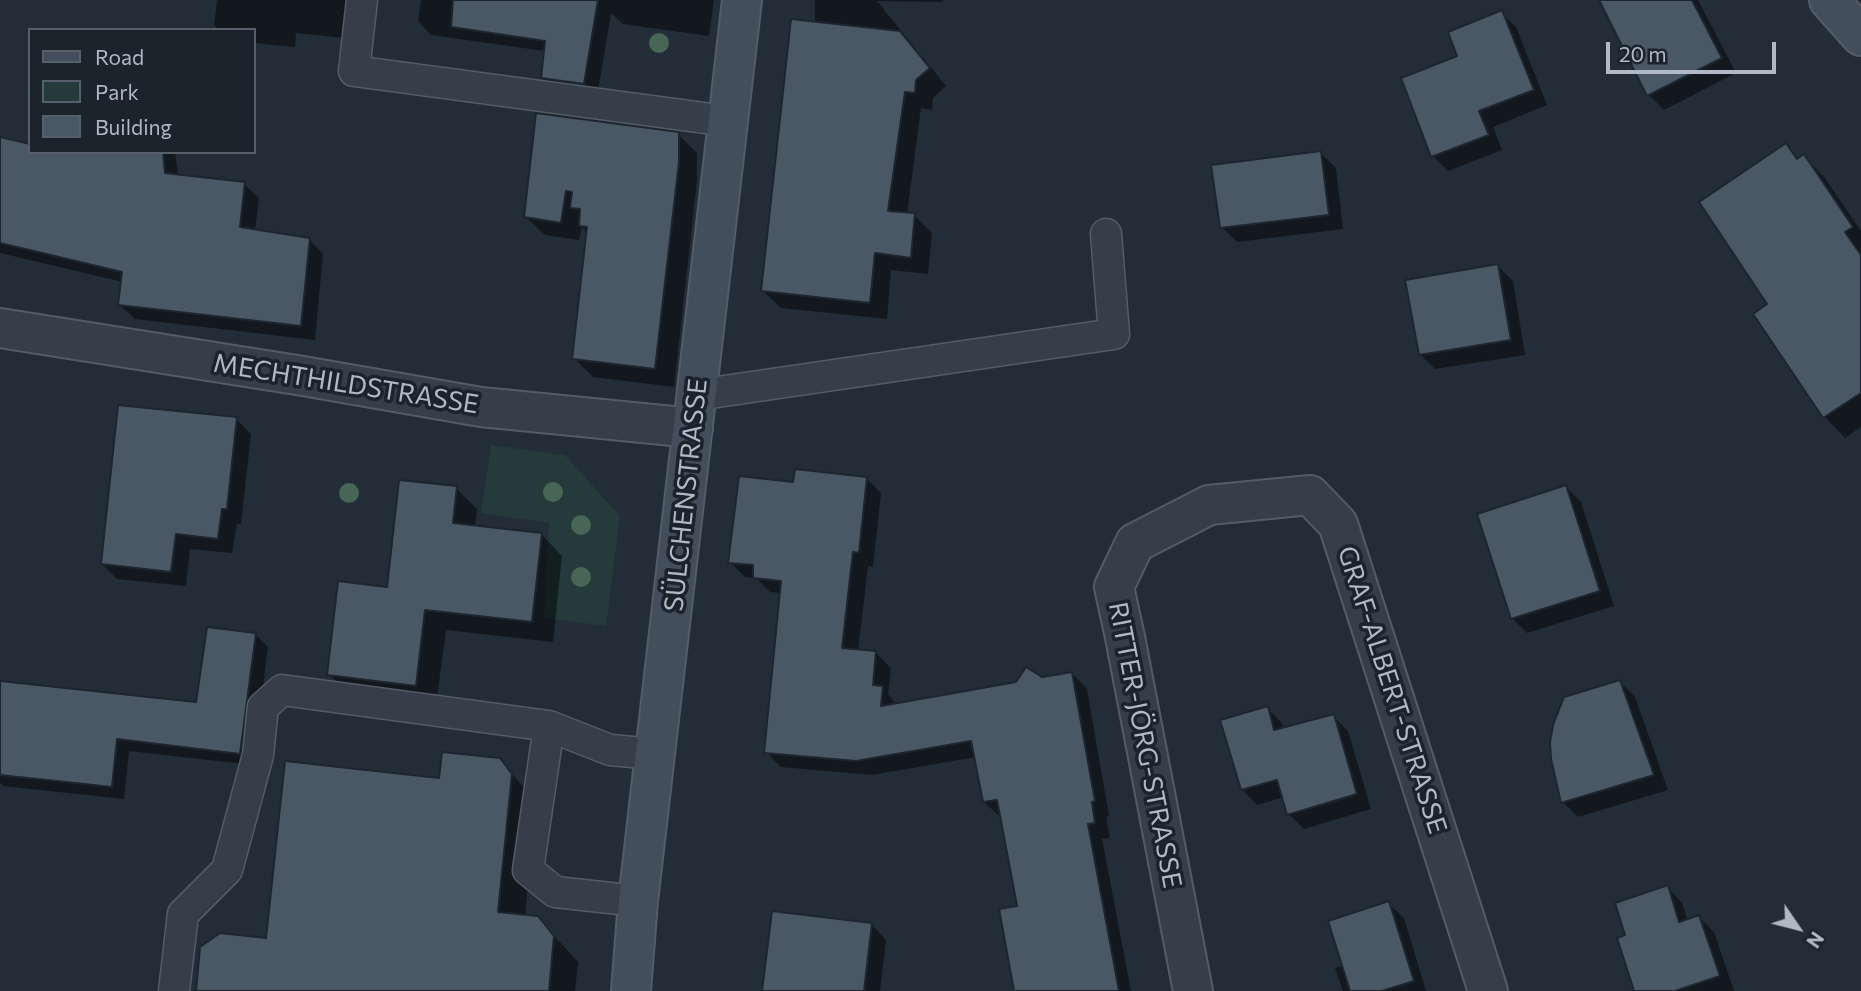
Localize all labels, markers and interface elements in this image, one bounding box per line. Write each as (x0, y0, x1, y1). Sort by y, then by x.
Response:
legend (28, 28, 256, 154)
scale bar (1609, 28, 1779, 72)
text: 20 m (1619, 41, 1667, 66)
text: Road (95, 44, 144, 69)
text: Park (95, 79, 139, 104)
text: Building (95, 114, 172, 139)
street label: MECHTHILDSTRASSE (211, 348, 481, 420)
street label: SÜLCHENSTRASSE (658, 377, 714, 613)
street label: GRAF-ALBERT-STRASSE (1331, 542, 1453, 838)
street label: RITTER-JÖRG-STRASSE (1102, 599, 1188, 891)
north arrow (1763, 893, 1833, 963)
text: N (1802, 928, 1829, 953)

